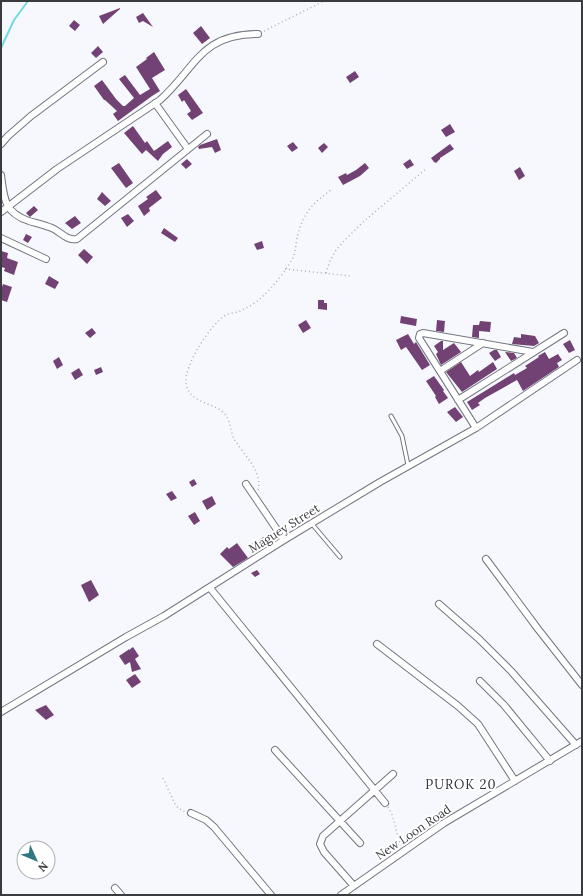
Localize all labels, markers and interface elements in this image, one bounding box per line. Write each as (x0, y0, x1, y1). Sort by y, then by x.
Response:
street label: Maguey Street (246, 500, 323, 556)
district label: PUROK 20 (425, 776, 497, 793)
street label: New Loon Road (373, 801, 453, 863)
north arrow (16, 840, 56, 880)
text: N (35, 859, 51, 875)

